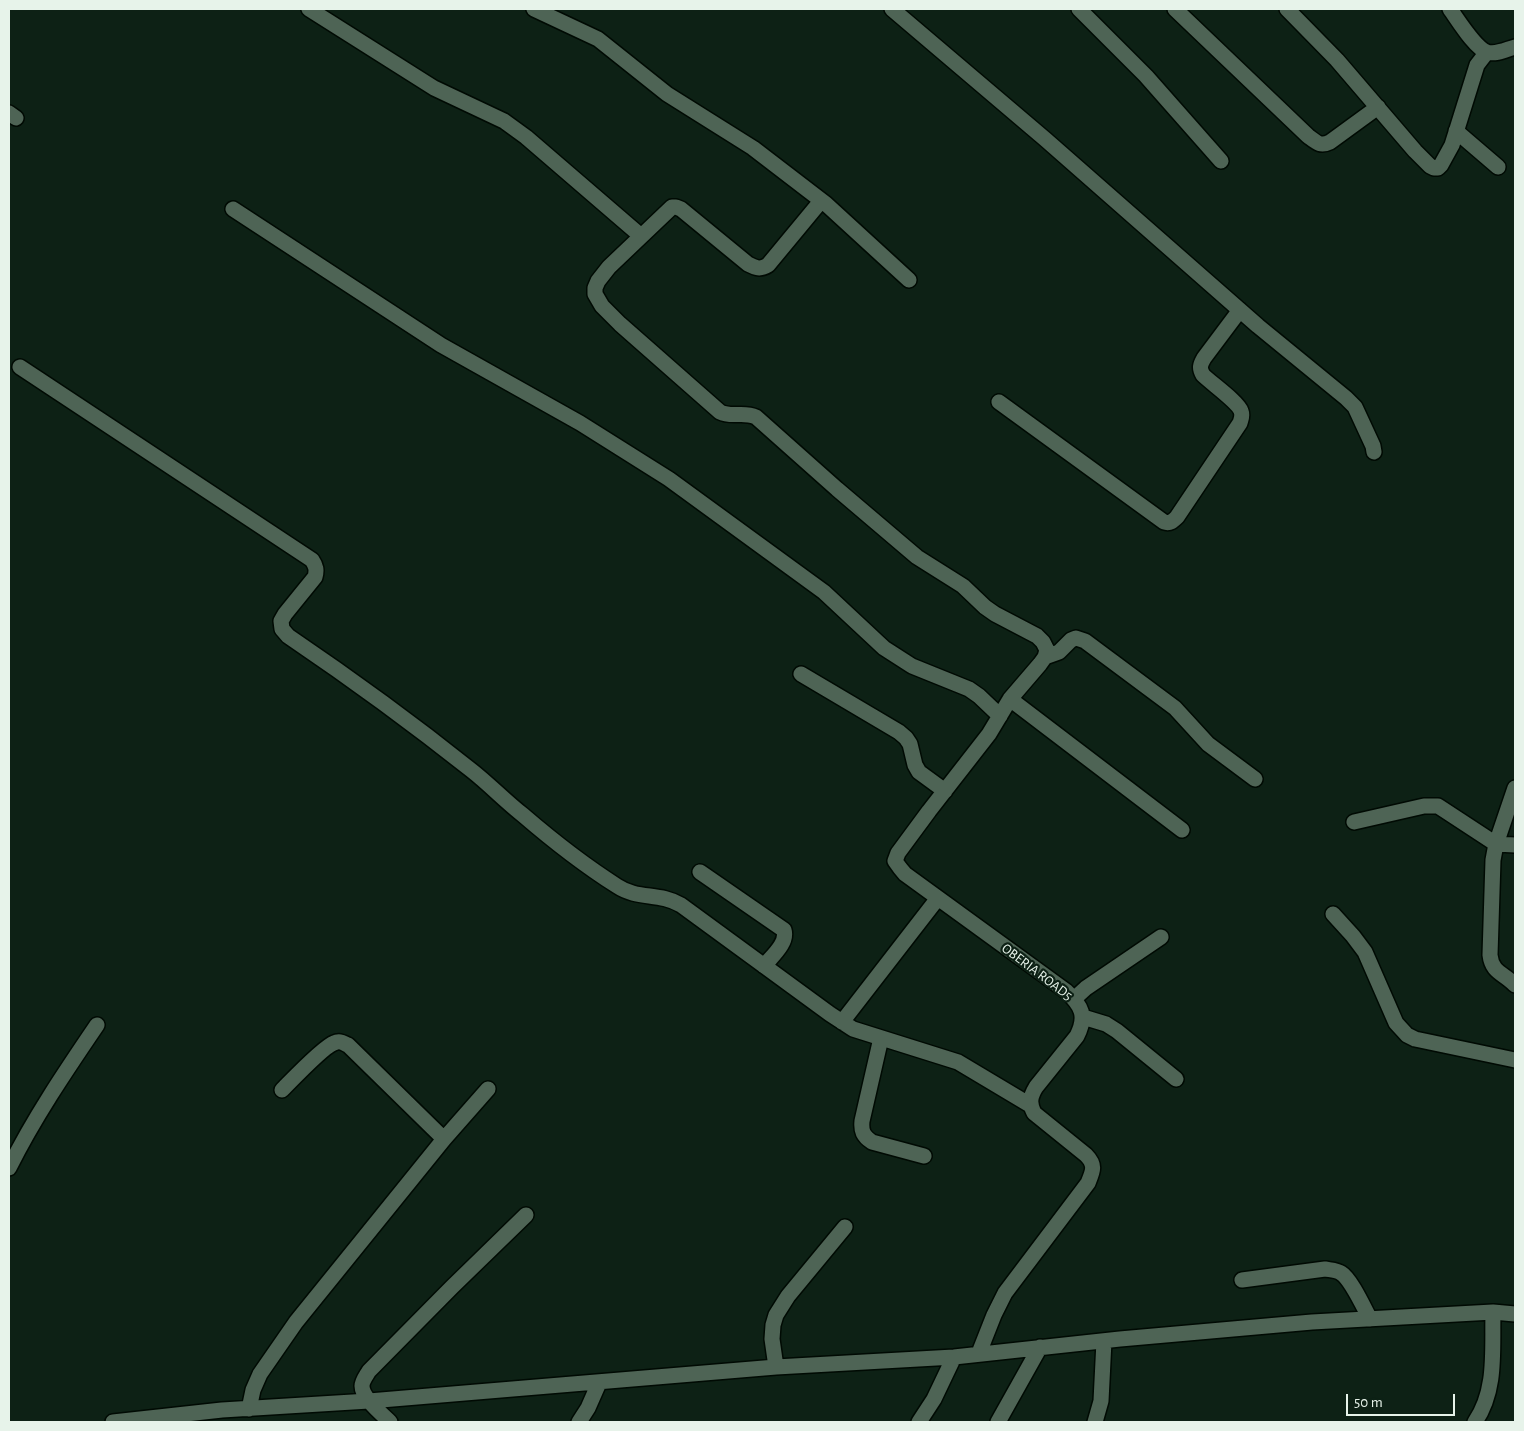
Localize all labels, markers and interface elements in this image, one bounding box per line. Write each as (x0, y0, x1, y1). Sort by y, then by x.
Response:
street label: OBERIA ROAD5 (998, 940, 1076, 1004)
scale bar (1349, 1384, 1458, 1416)
text: 50 m (1354, 1395, 1383, 1410)

